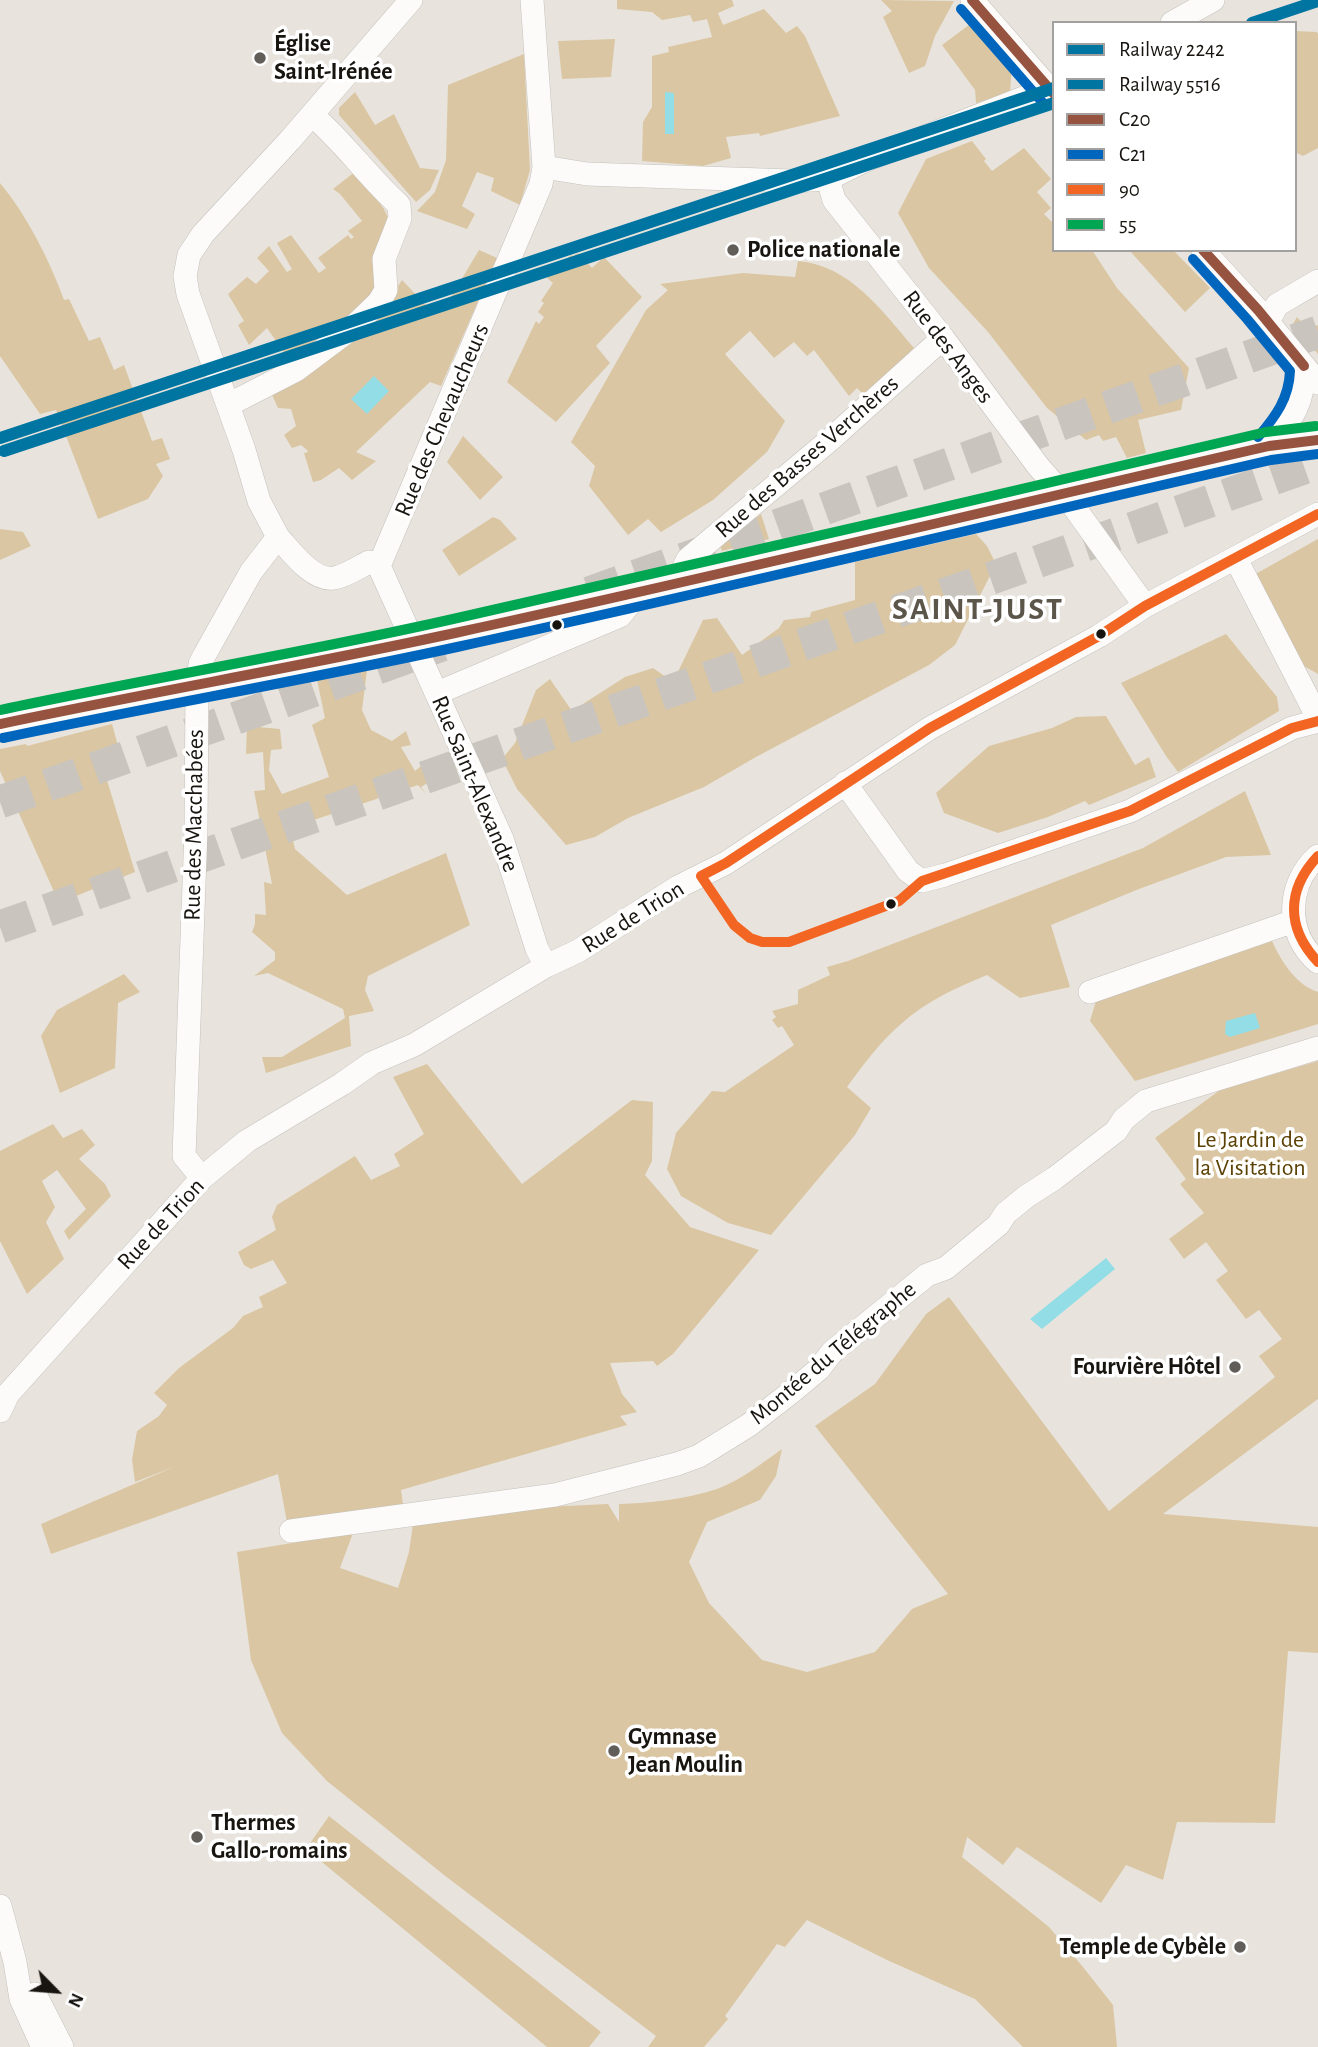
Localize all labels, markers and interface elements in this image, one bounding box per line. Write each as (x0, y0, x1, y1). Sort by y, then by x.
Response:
legend (1052, 21, 1297, 252)
place label: Église Saint-Irénée (274, 30, 393, 86)
text: Railway 2242 (1119, 39, 1225, 60)
marker: Église Saint-Irénée (252, 50, 268, 66)
text: Railway 5516 (1119, 74, 1221, 95)
text: C20 (1119, 109, 1151, 130)
text: C21 (1119, 144, 1147, 165)
text: 90 (1119, 179, 1140, 200)
text: 55 (1119, 214, 1137, 235)
place label: Police nationale (747, 236, 900, 264)
marker: Police nationale (725, 242, 741, 258)
street label: Rue des Anges (896, 285, 1000, 409)
street label: Rue des Chevaucheurs (388, 319, 496, 521)
street label: Rue des Basses Verchères (709, 369, 905, 545)
district label: SAINT-JUST (893, 590, 1063, 628)
unlabelled marker (550, 618, 564, 632)
unlabelled marker (1094, 627, 1108, 641)
street label: Rue Saint-Alexandre (425, 691, 525, 877)
street label: Rue des Macchabées (178, 729, 210, 921)
street label: Rue de Trion (577, 874, 689, 960)
unlabelled marker (884, 897, 898, 911)
park label: Le Jardin de la Visitation (1194, 1126, 1306, 1182)
street label: Rue de Trion (111, 1172, 211, 1276)
street label: Montée du Télégraphe (744, 1275, 922, 1431)
place label: Fourvière Hôtel (1073, 1353, 1221, 1381)
marker: Fourvière Hôtel (1227, 1359, 1243, 1375)
place label: Gymnase Jean Moulin (628, 1723, 743, 1779)
marker: Gymnase Jean Moulin (606, 1743, 622, 1759)
place label: Thermes Gallo-romains (211, 1809, 348, 1865)
marker: Thermes Gallo-romains (189, 1829, 205, 1845)
place label: Temple de Cybèle (1059, 1933, 1226, 1961)
marker: Temple de Cybèle (1232, 1939, 1248, 1955)
north arrow (21, 1956, 91, 2026)
text: N (64, 1990, 87, 2010)

